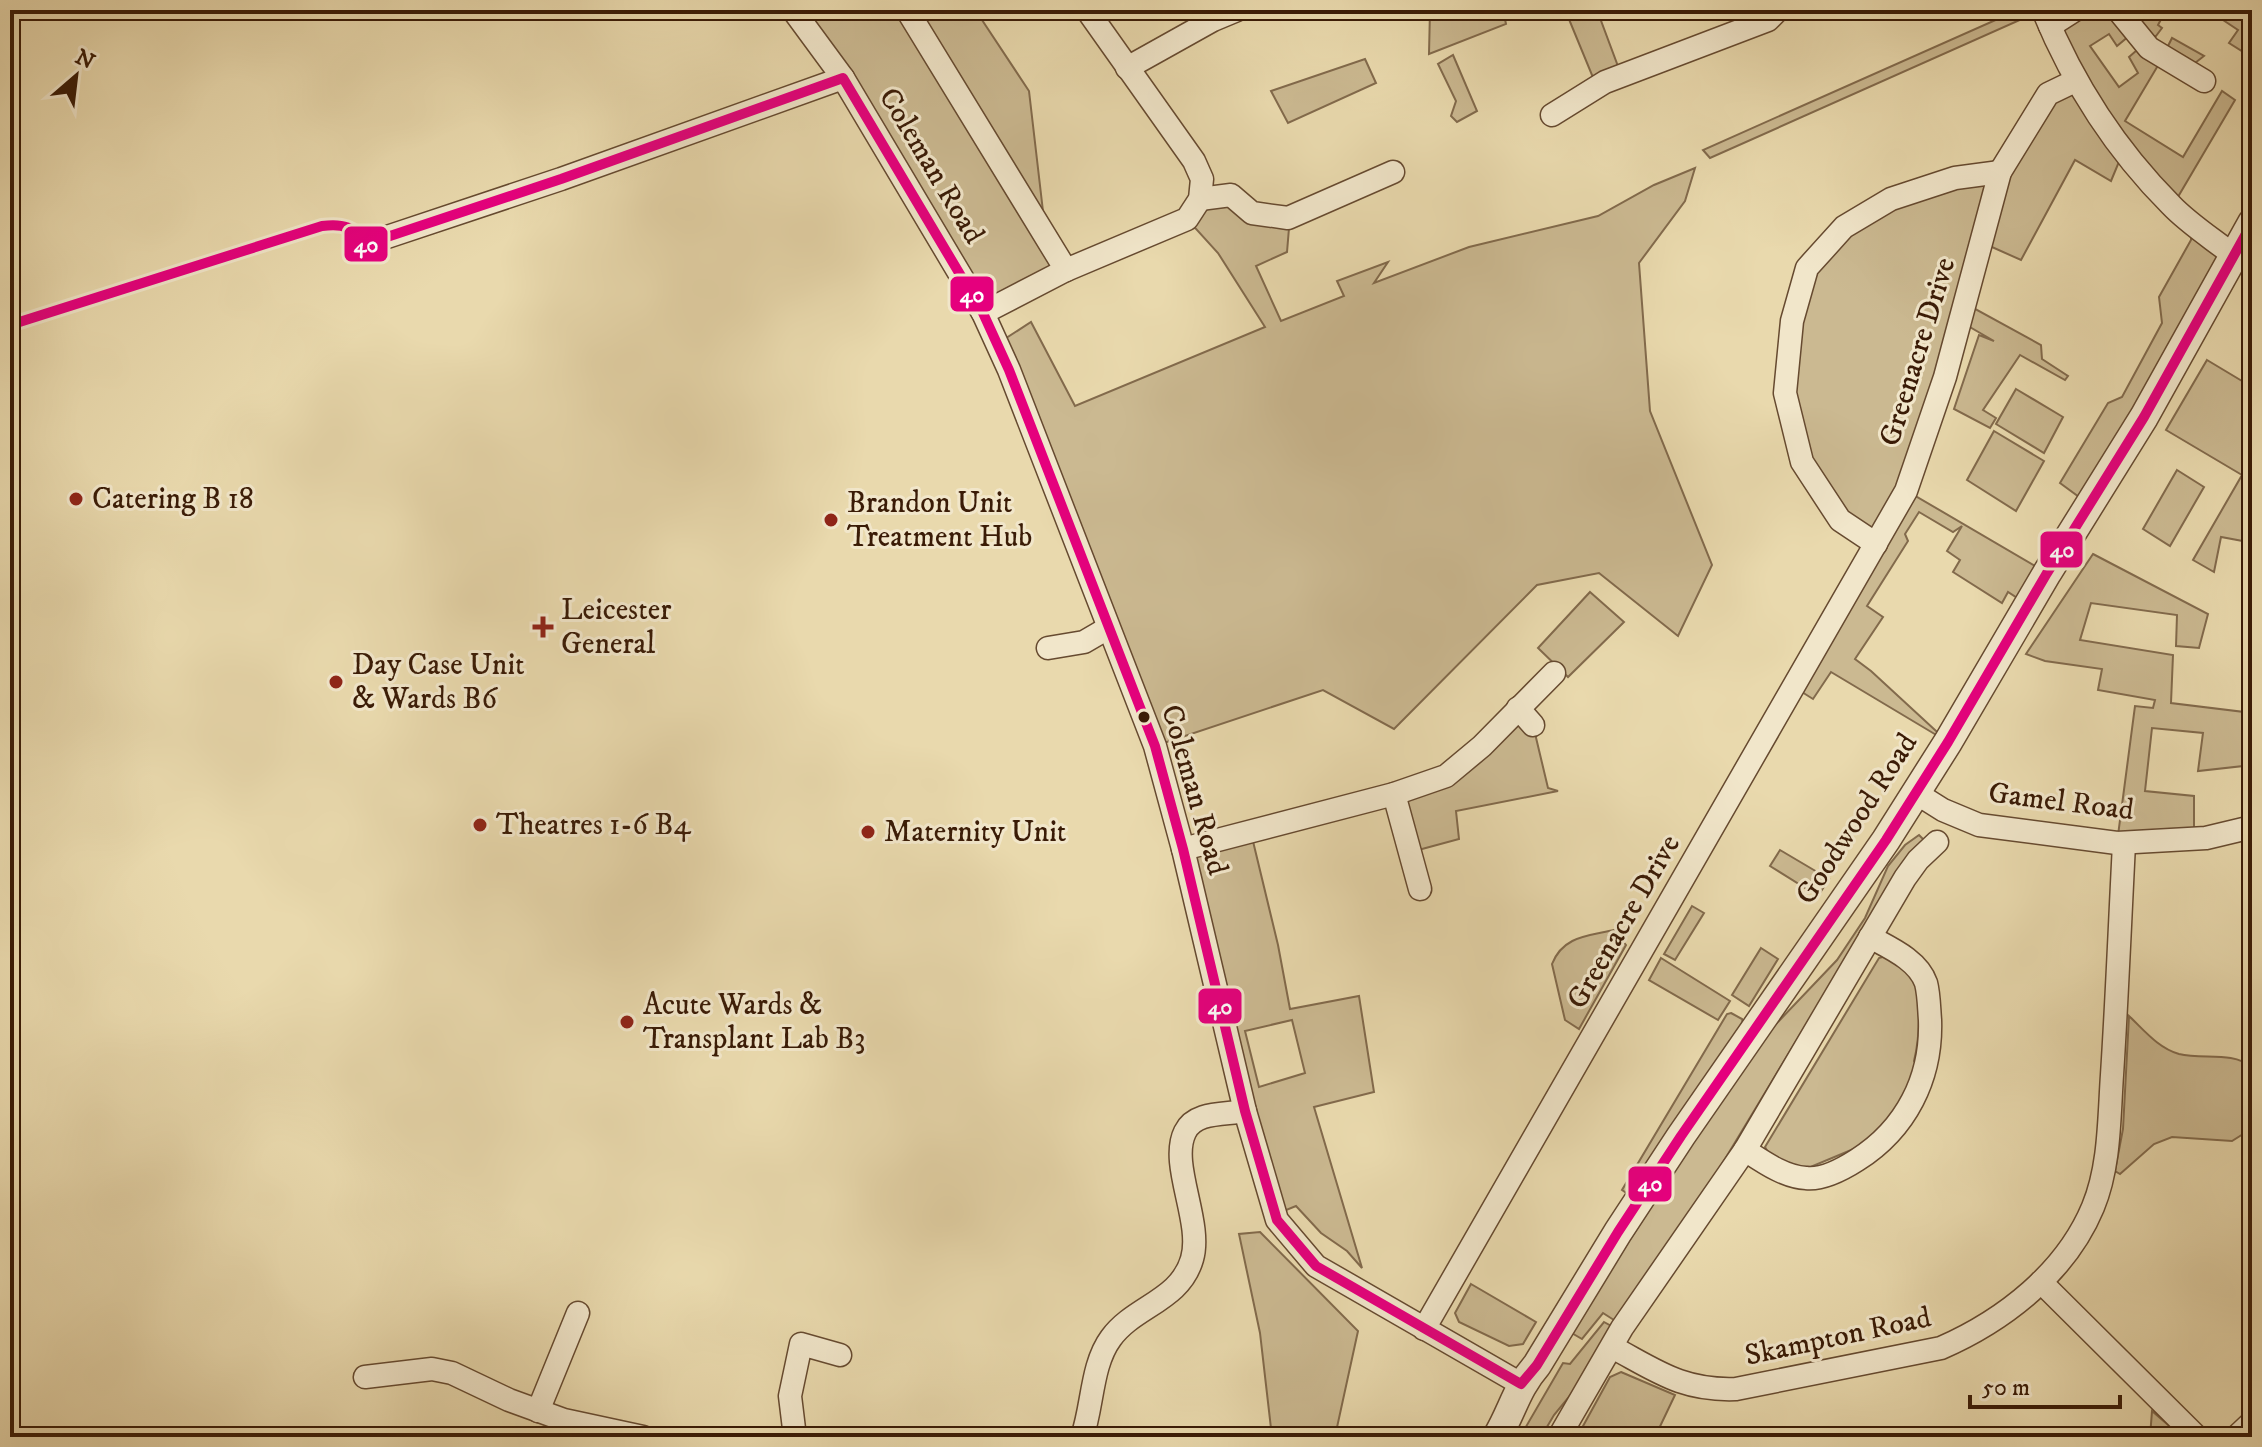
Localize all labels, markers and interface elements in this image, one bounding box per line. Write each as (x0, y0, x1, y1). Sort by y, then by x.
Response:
north arrow (36, 36, 116, 116)
text: N (70, 44, 99, 76)
street label: Coleman Road (870, 81, 992, 251)
line badge: 40 (343, 225, 389, 263)
text: 40 (354, 232, 378, 259)
street label: Greenacre Drive (1872, 253, 1964, 451)
line badge: 40 (949, 275, 995, 313)
text: 40 (960, 282, 984, 309)
place label: Catering B 18 (92, 481, 254, 518)
place label: Brandon Unit Treatment Hub (847, 485, 1032, 556)
marker: Catering B 18 (67, 490, 85, 508)
marker: Brandon Unit Treatment Hub (822, 511, 840, 529)
line badge: 40 (2039, 530, 2084, 569)
text: 40 (2050, 537, 2074, 564)
place label: Leicester General (561, 592, 671, 663)
marker: Leicester General (532, 616, 554, 638)
place label: Day Case Unit & Wards B6 (352, 647, 525, 718)
marker: Day Case Unit & Wards B6 (327, 673, 345, 691)
street label: Coleman Road (1152, 701, 1236, 879)
unlabelled marker (1136, 709, 1152, 725)
street label: Goodwood Road (1788, 726, 1926, 912)
street label: Gamel Road (1986, 775, 2136, 829)
place label: Theatres 1-6 B4 (496, 807, 691, 844)
place label: Maternity Unit (884, 814, 1066, 851)
marker: Theatres 1-6 B4 (471, 816, 489, 834)
marker: Maternity Unit (859, 823, 877, 841)
street label: Greenacre Drive (1559, 828, 1689, 1016)
place label: Acute Wards & Transplant Lab B3 (643, 987, 865, 1058)
line badge: 40 (1197, 987, 1243, 1025)
text: 40 (1208, 994, 1232, 1021)
marker: Acute Wards & Transplant Lab B3 (618, 1013, 636, 1031)
line badge: 40 (1627, 1165, 1673, 1203)
text: 40 (1638, 1171, 1662, 1198)
street label: Skampton Road (1742, 1299, 1934, 1375)
scale bar (1970, 1359, 2120, 1409)
text: 50 m (1982, 1373, 2030, 1403)

